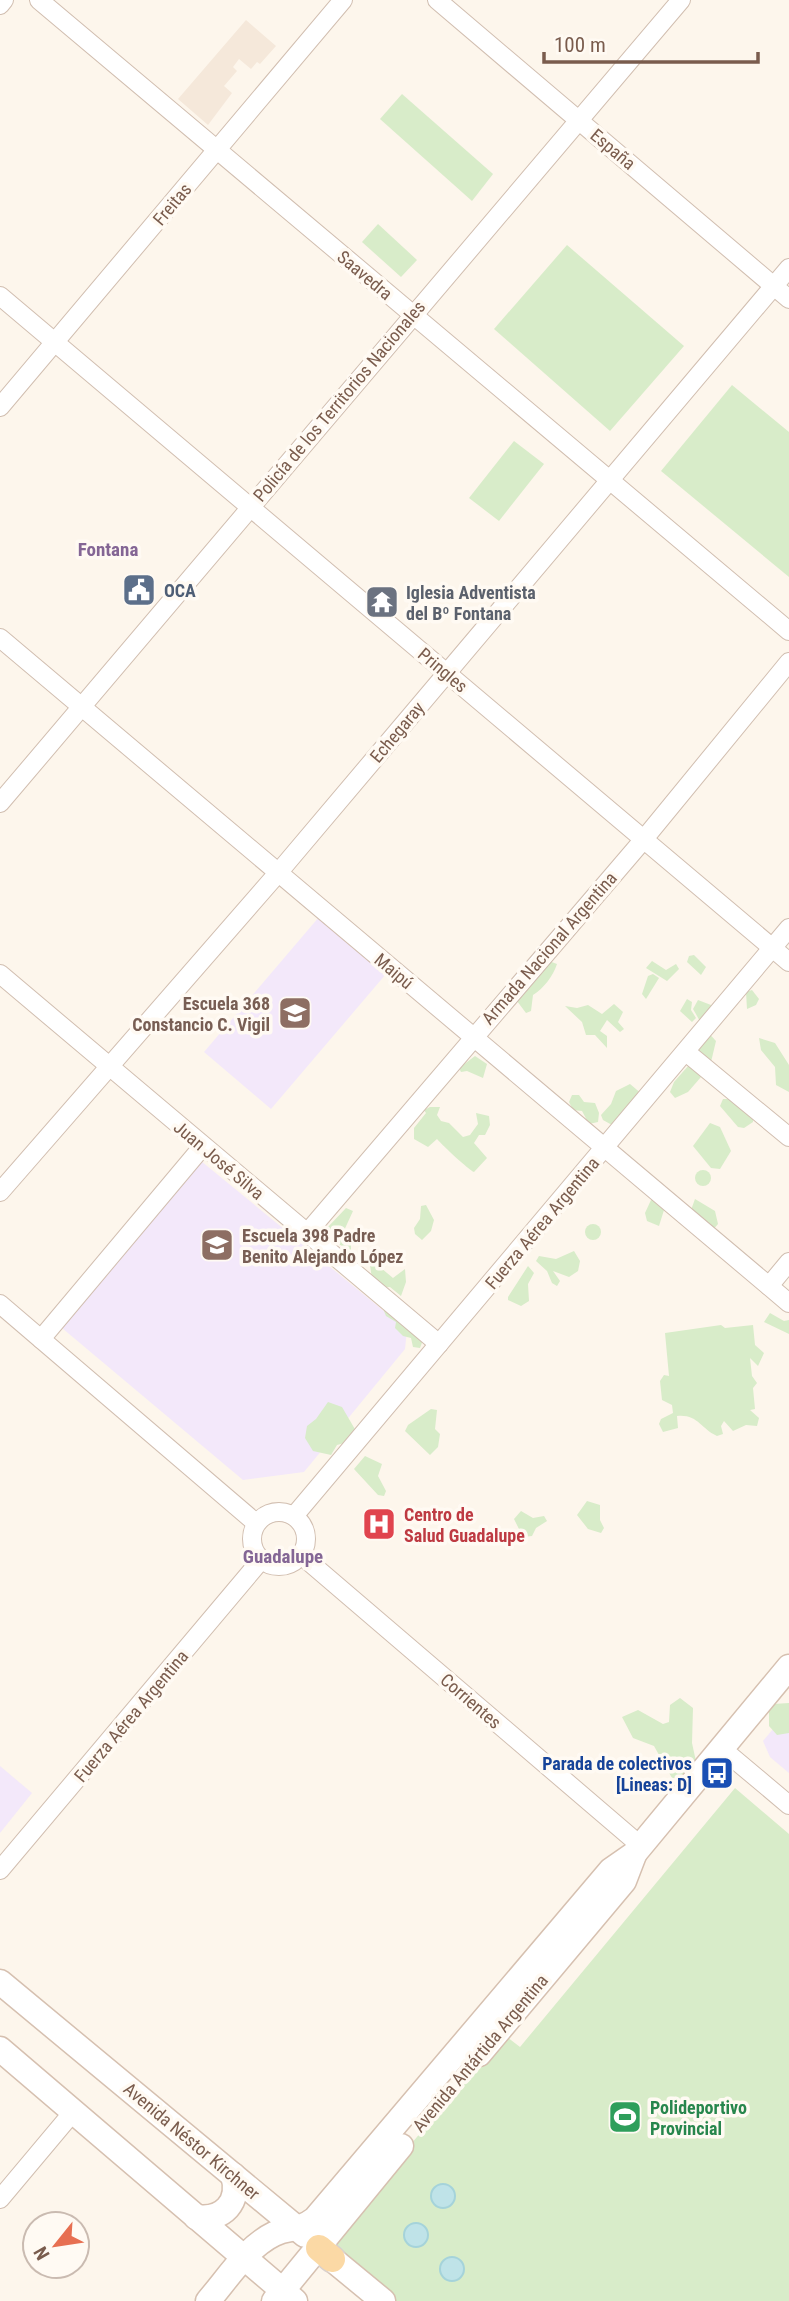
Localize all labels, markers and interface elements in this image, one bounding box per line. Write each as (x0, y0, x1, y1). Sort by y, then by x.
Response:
scale bar (544, 21, 758, 65)
text: 100 m (554, 33, 606, 57)
street label: España (586, 124, 640, 174)
street label: Freitas (148, 179, 196, 229)
street label: Saavedra (333, 246, 397, 304)
street label: Policía de los Territorios Nacionales (249, 296, 429, 506)
district label: Fontana (78, 538, 138, 561)
public building icon: OCA (120, 571, 158, 609)
place label: OCA (164, 580, 196, 601)
place label: Iglesia Adventista del Bº Fontana (406, 582, 536, 624)
temple icon: Iglesia Adventista del Bº Fontana (363, 583, 401, 621)
street label: Pringles (414, 643, 472, 697)
street label: Echegaray (366, 697, 429, 767)
street label: Armada Nacional Argentina (477, 867, 621, 1029)
street label: Maipú (370, 949, 418, 993)
place label: Escuela 368 Constancio C. Vigil (132, 993, 270, 1035)
school or university icon: Escuela 368 Constancio C. Vigil (276, 994, 314, 1032)
street label: Juan José Silva (170, 1116, 268, 1204)
street label: Fuerza Aérea Argentina (481, 1153, 603, 1293)
place label: Escuela 398 Padre Benito Alejando López (242, 1225, 403, 1267)
school or university icon: Escuela 398 Padre Benito Alejando López (198, 1226, 236, 1264)
place label: Centro de Salud Guadalupe (404, 1504, 525, 1546)
hospital icon: Centro de Salud Guadalupe (360, 1505, 398, 1543)
district label: Guadalupe (243, 1545, 323, 1568)
street label: Fuerza Aérea Argentina (70, 1646, 192, 1786)
street label: Corrientes (436, 1669, 506, 1733)
place label: Parada de colectivos [Lineas: D] (542, 1753, 692, 1795)
bus stop icon: Parada de colectivos [Lineas: D] (698, 1754, 736, 1792)
street label: Avenida Antártida Argentina (408, 1970, 552, 2136)
street label: Avenida Néstor Kirchner (120, 2078, 265, 2204)
place label: Polideportivo Provincial (650, 2097, 747, 2139)
sports icon: Polideportivo Provincial (606, 2098, 644, 2136)
north arrow (21, 2210, 91, 2280)
text: N (29, 2242, 55, 2264)

